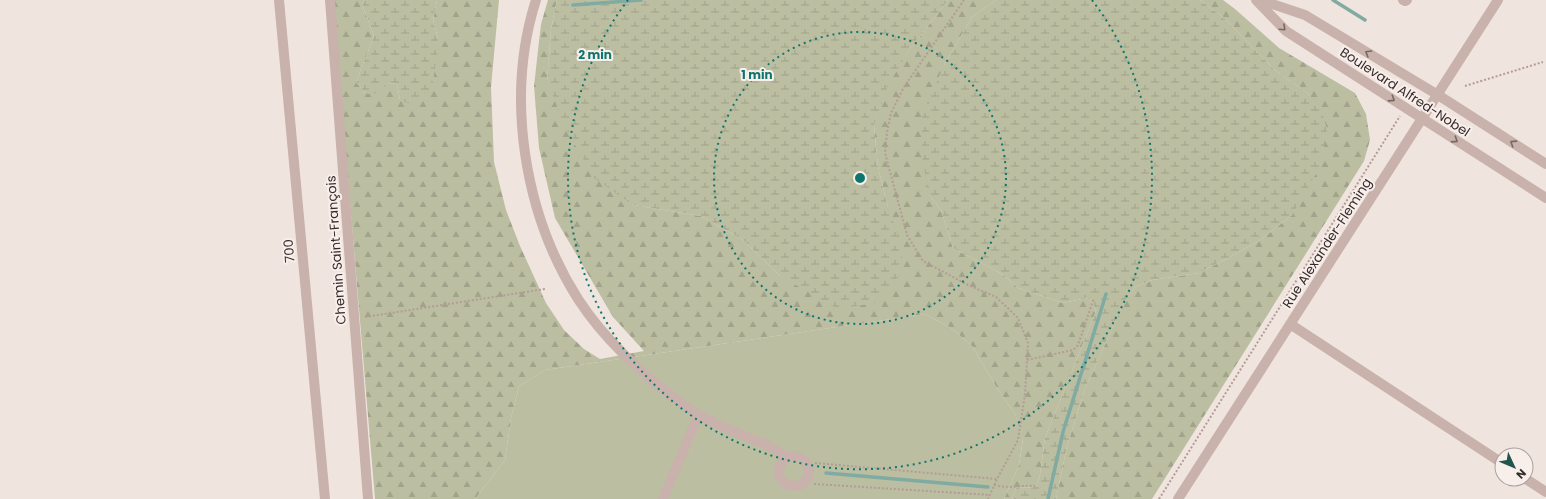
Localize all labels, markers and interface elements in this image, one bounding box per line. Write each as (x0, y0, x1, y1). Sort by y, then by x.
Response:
one-way arrow (1279, 23, 1286, 30)
street label: Boulevard Alfred-Nobel (1336, 43, 1474, 141)
text: 2 min (578, 46, 612, 63)
one-way arrow (1365, 51, 1372, 58)
text: 1 min (741, 66, 773, 83)
one-way arrow (1388, 94, 1395, 102)
one-way arrow (1451, 135, 1458, 143)
one-way arrow (1510, 140, 1517, 147)
centre of rings (853, 171, 867, 185)
street label: Rue Alexander-Fleming (1278, 174, 1376, 312)
street label: Chemin Saint-François (321, 175, 351, 325)
street label: 700 (279, 238, 299, 264)
north arrow (1494, 447, 1534, 487)
text: N (1513, 465, 1530, 482)

